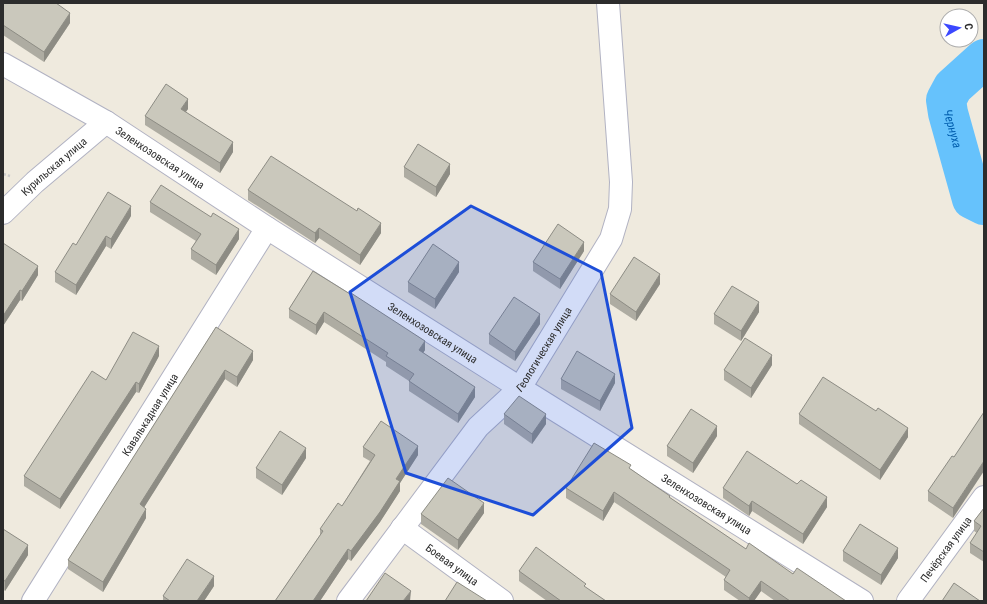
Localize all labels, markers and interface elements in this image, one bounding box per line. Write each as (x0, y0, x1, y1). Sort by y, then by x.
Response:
north arrow (939, 8, 979, 48)
text: С (962, 23, 975, 31)
water label: Чернуха (941, 108, 964, 150)
street label: Зеленхозовская улица (113, 124, 207, 192)
street label: Курильская улица (19, 135, 90, 199)
street label: Зеленхозовская улица (385, 300, 480, 366)
street label: Геологическая улица (514, 305, 575, 395)
street label: Кавалькадная улица (120, 371, 181, 459)
street label: Зеленхозовская улица (659, 472, 754, 537)
street label: Печёрская улица (918, 514, 974, 585)
street label: Боевая улица (423, 541, 481, 589)

